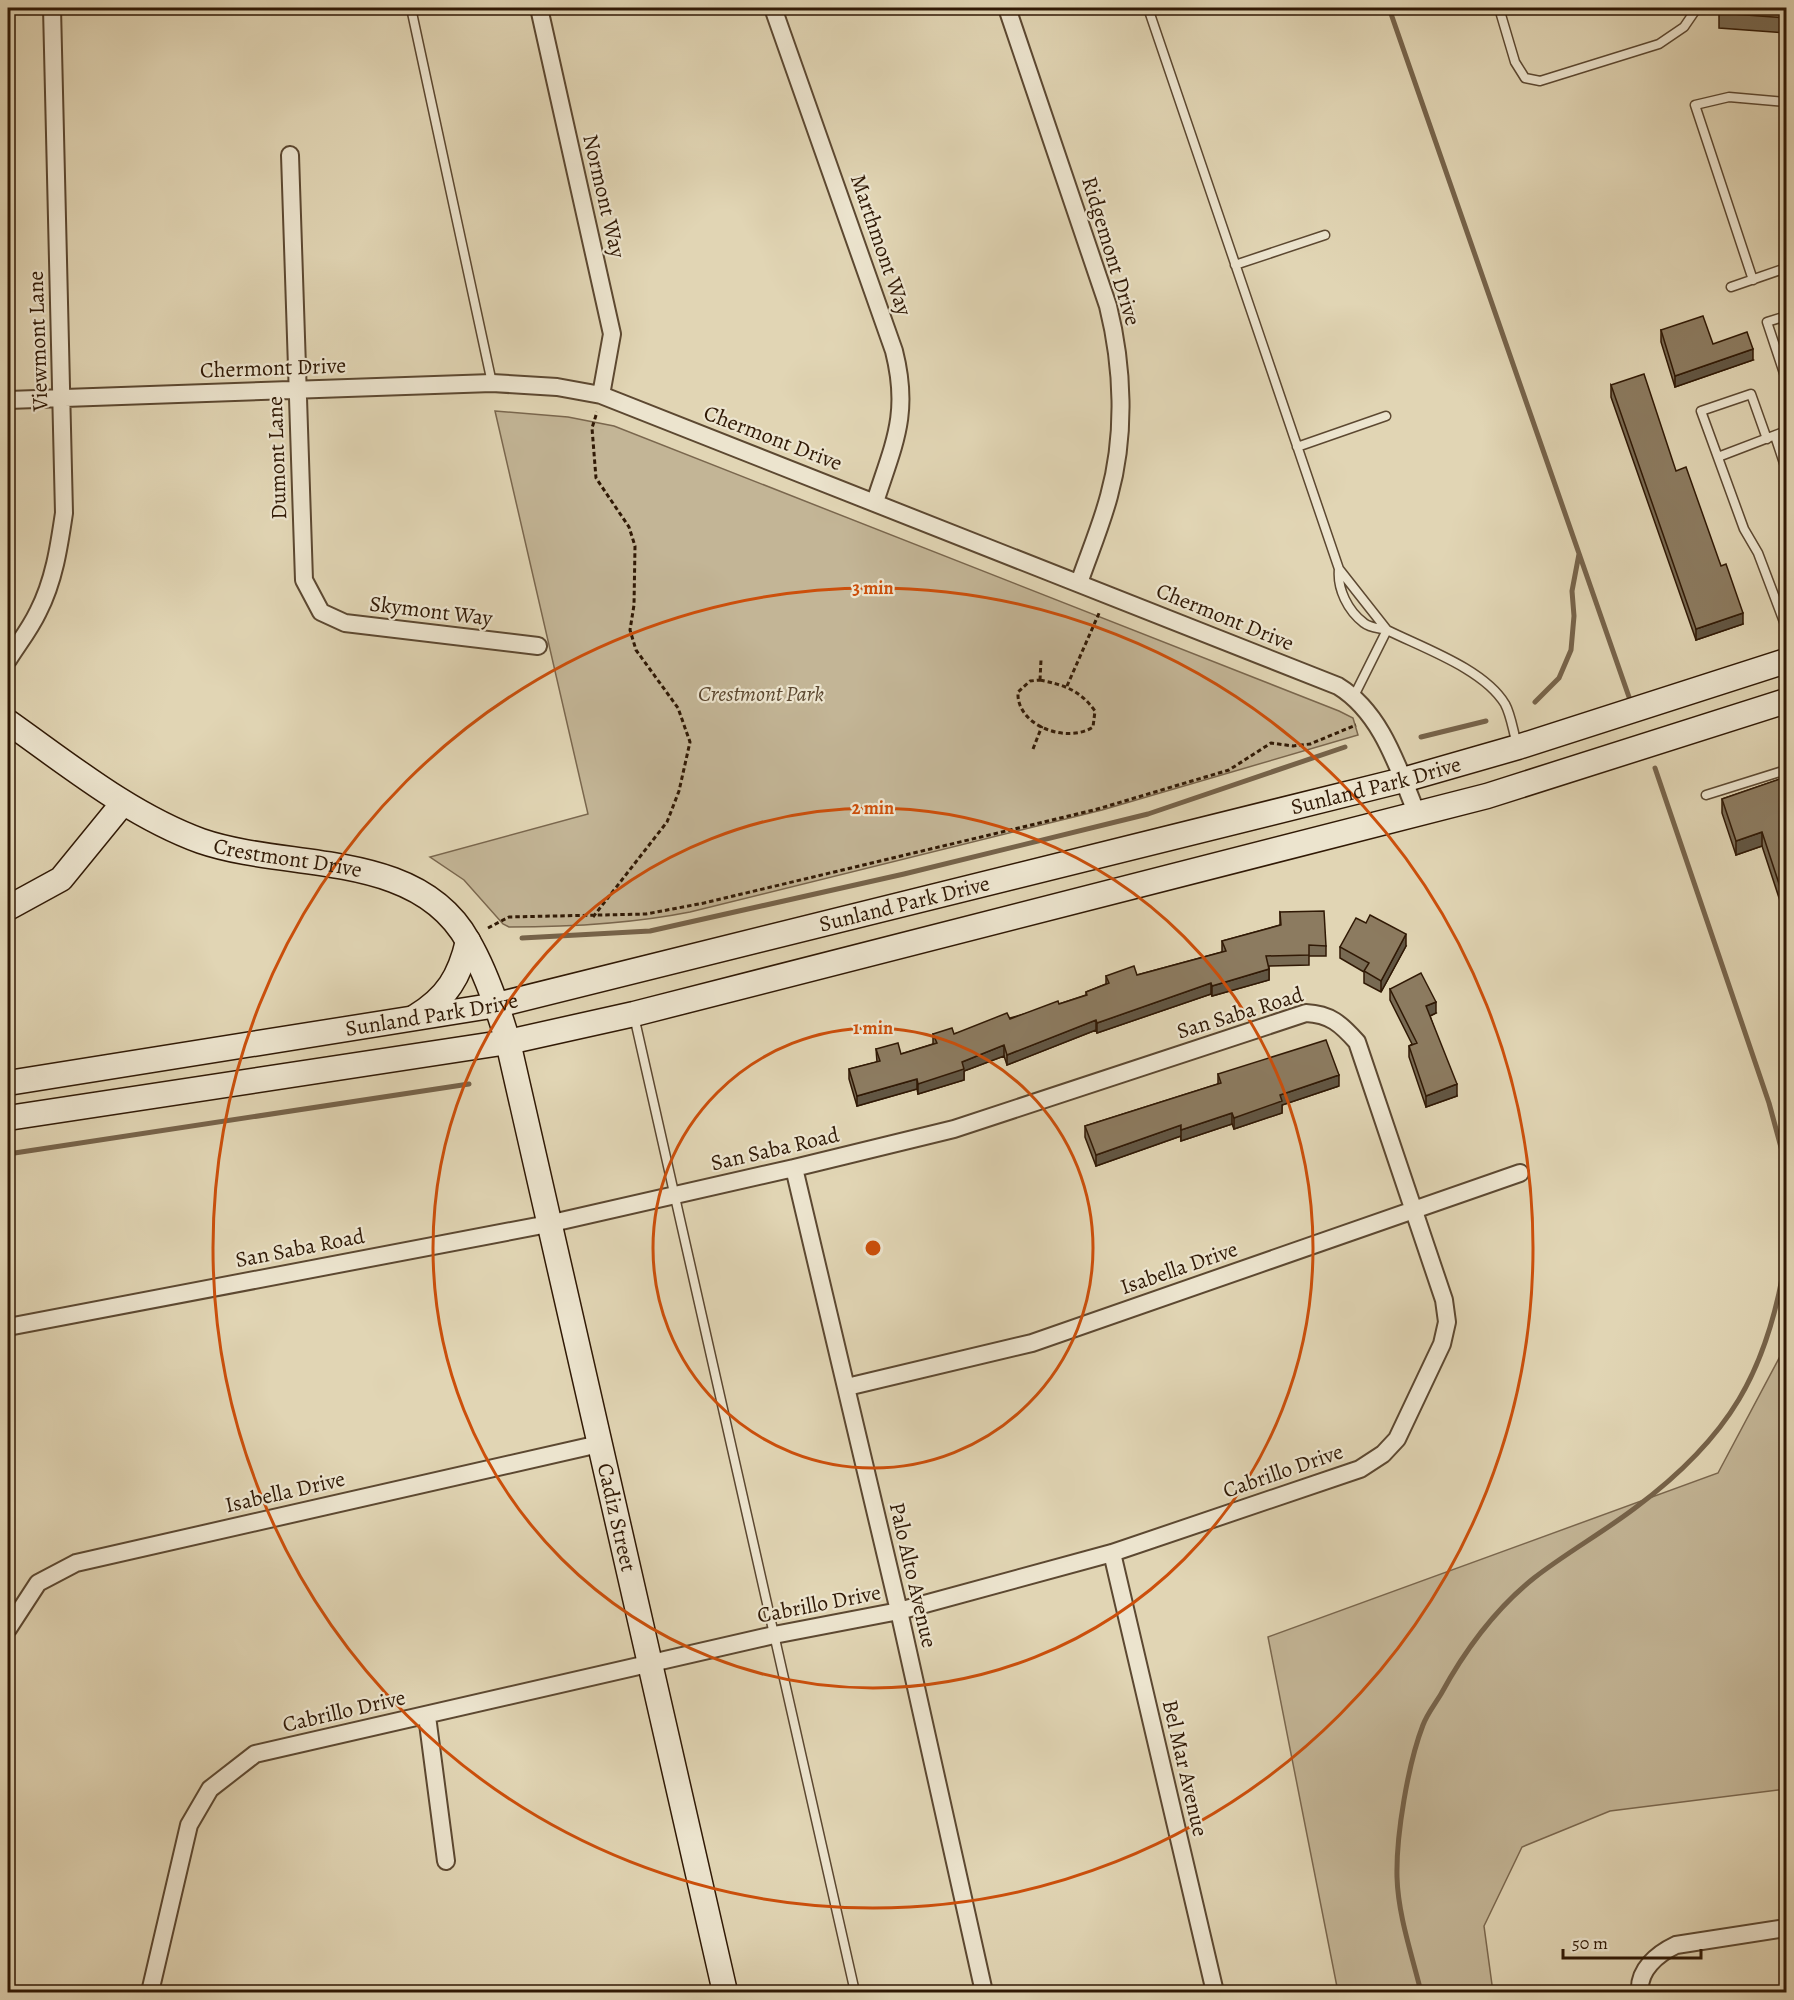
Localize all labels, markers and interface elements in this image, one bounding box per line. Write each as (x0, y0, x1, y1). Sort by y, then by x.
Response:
street label: Normont Way (575, 131, 633, 261)
street label: Marthmont Way (843, 170, 919, 320)
street label: Ridgemont Drive (1074, 173, 1148, 329)
street label: Viewmont Lane (21, 270, 55, 413)
street label: Chermont Drive (199, 350, 347, 386)
street label: Dumont Lane (260, 396, 294, 520)
street label: Chermont Drive (699, 398, 847, 478)
text: 3 min (852, 576, 894, 600)
street label: Chermont Drive (1152, 576, 1298, 658)
street label: Skymont Way (368, 589, 494, 633)
park label: Crestmont Park (698, 679, 824, 709)
street label: Sunland Park Drive (1288, 749, 1464, 822)
text: 2 min (852, 796, 894, 820)
street label: Crestmont Drive (210, 831, 365, 885)
street label: Sunland Park Drive (816, 868, 993, 939)
street label: San Saba Road (1173, 979, 1307, 1046)
street label: Sunland Park Drive (343, 985, 521, 1044)
text: 1 min (853, 1016, 893, 1040)
street label: San Saba Road (708, 1120, 842, 1178)
street label: San Saba Road (233, 1221, 367, 1275)
street label: Isabella Drive (1116, 1234, 1242, 1302)
centre of rings (863, 1238, 883, 1258)
street label: Cabrillo Drive (1219, 1436, 1347, 1506)
street label: Cadiz Street (590, 1460, 644, 1575)
street label: Isabella Drive (222, 1464, 348, 1520)
street label: Palo Alto Avenue (882, 1499, 944, 1651)
street label: Cabrillo Drive (755, 1577, 883, 1631)
street label: Cabrillo Drive (280, 1682, 408, 1740)
street label: Bel Mar Avenue (1155, 1697, 1215, 1839)
scale bar (1563, 1922, 1701, 1960)
text: 50 m (1572, 1931, 1608, 1955)

